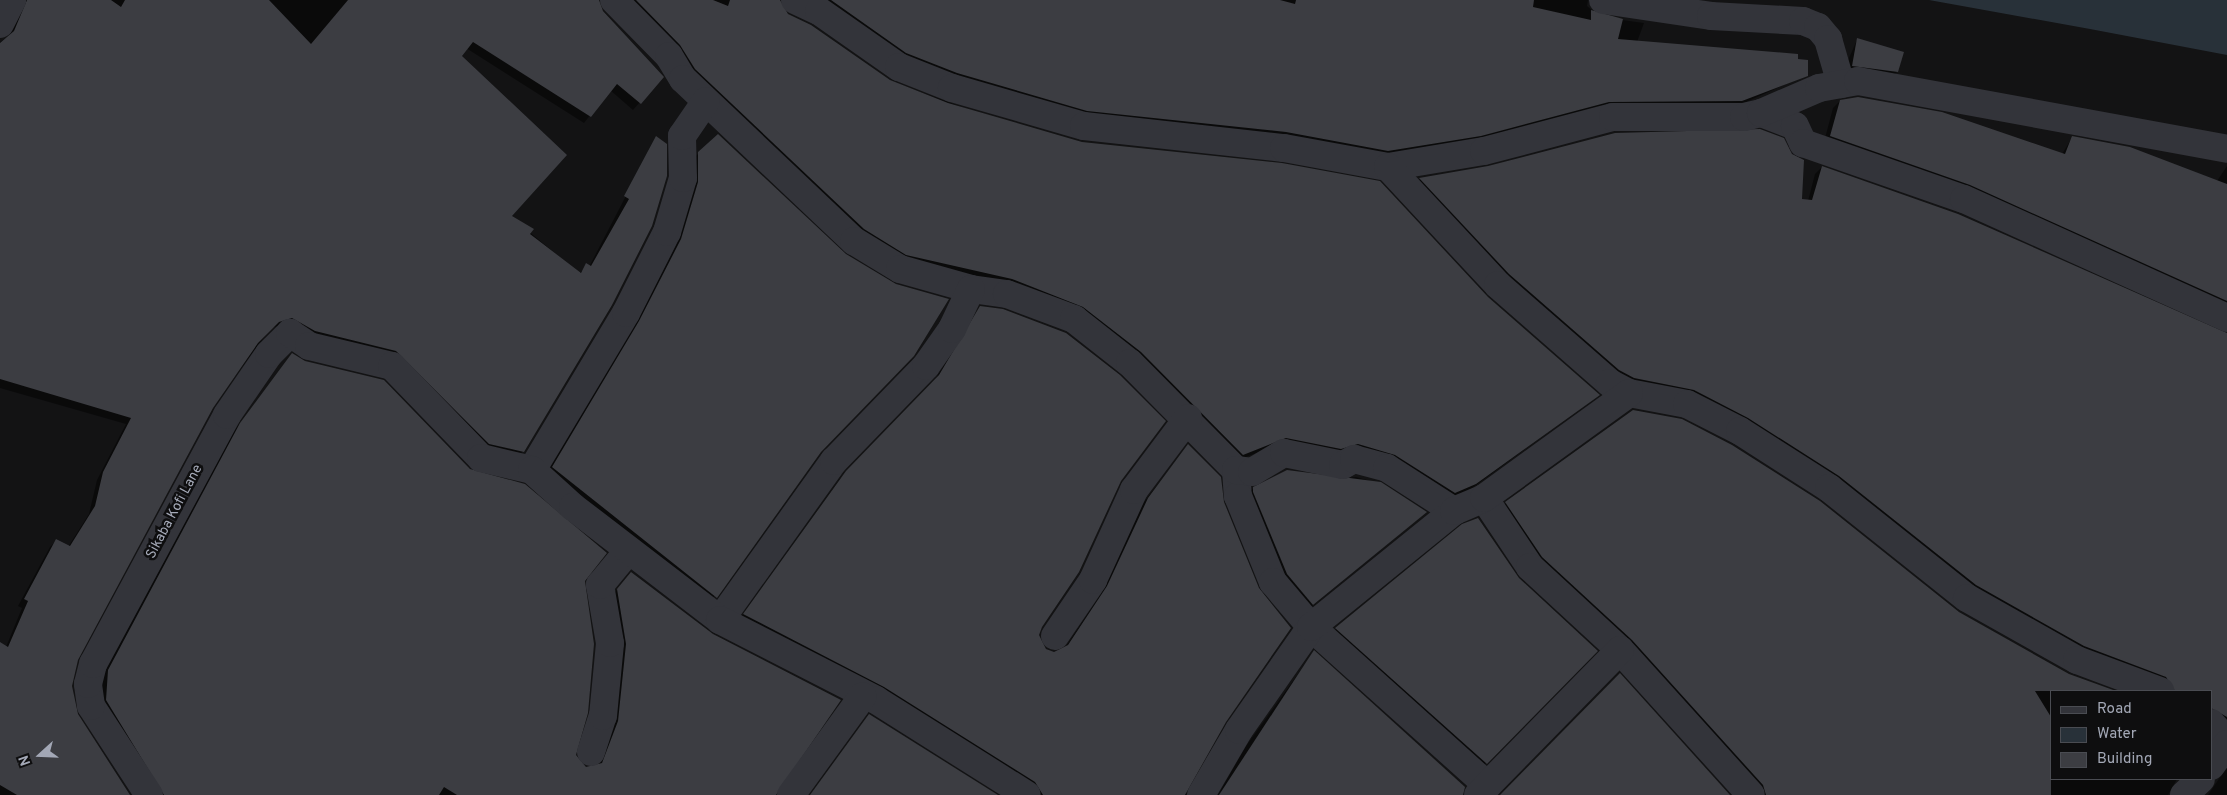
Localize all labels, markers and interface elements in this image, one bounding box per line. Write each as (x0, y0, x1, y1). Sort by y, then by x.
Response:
street label: Sikaba Kofi Lane (143, 462, 207, 562)
legend (2050, 690, 2212, 780)
text: Road (2097, 700, 2132, 719)
text: Water (2097, 725, 2136, 744)
north arrow (15, 730, 65, 780)
text: Building (2097, 750, 2152, 769)
text: N (16, 753, 35, 768)

